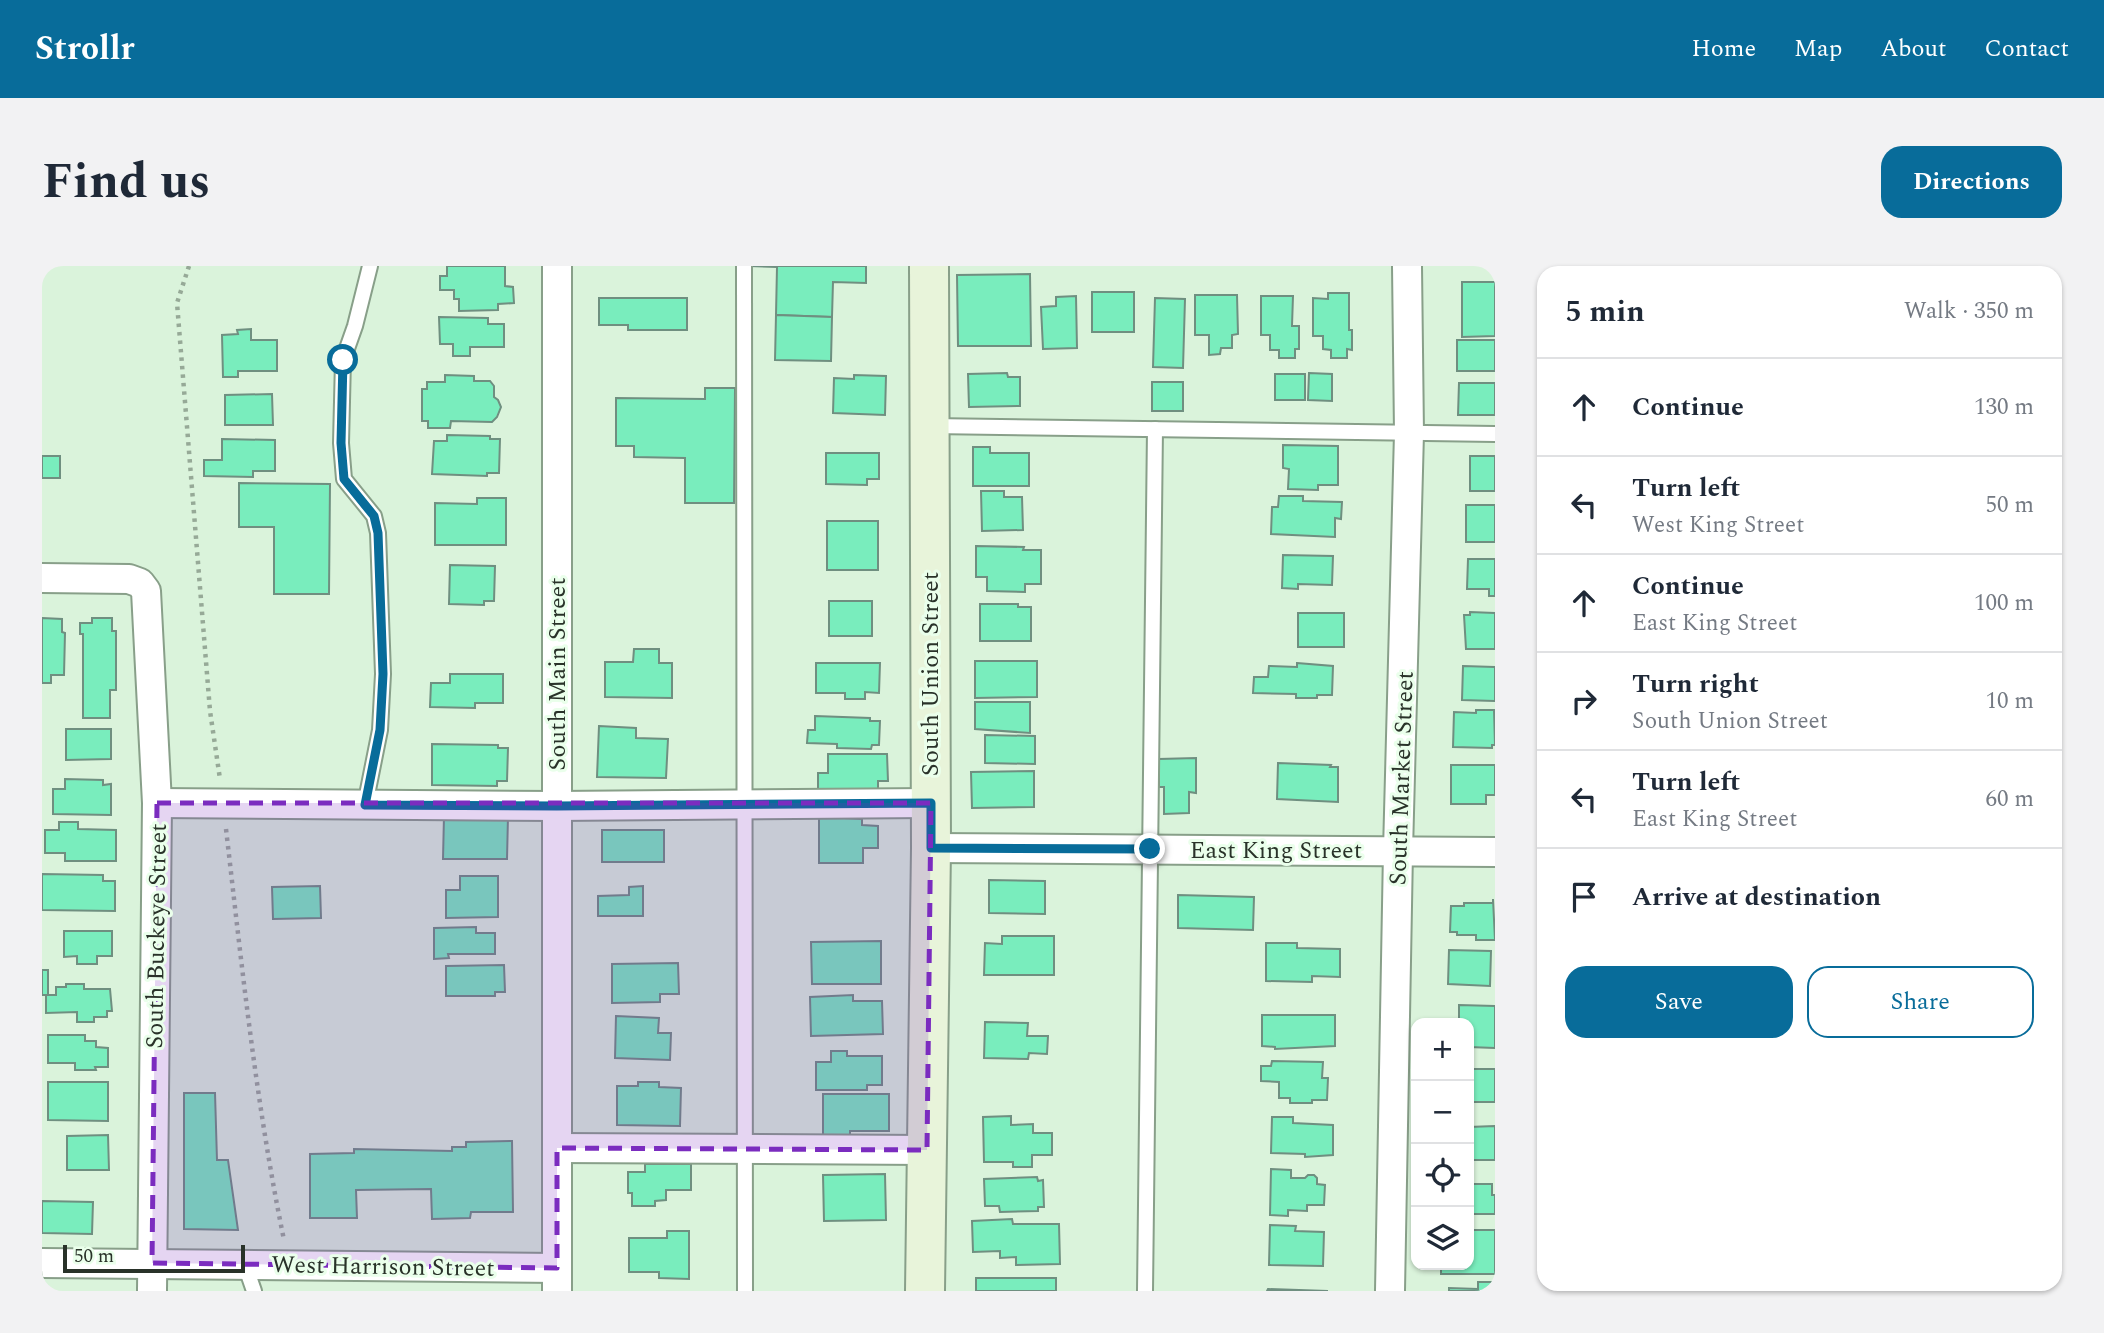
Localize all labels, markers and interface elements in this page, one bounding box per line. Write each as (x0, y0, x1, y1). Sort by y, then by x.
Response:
text: Strollr (35, 24, 135, 74)
text: Home (1691, 31, 1756, 67)
text: Map (1794, 31, 1842, 67)
text: About (1880, 31, 1946, 67)
text: Contact (1984, 31, 2069, 67)
text: Find us (42, 145, 210, 220)
button: Directions (1881, 146, 2062, 218)
text: 5 min (1565, 289, 1645, 335)
text: Walk · 350 m (1904, 294, 2034, 329)
route start (327, 344, 358, 375)
text: Continue (1632, 387, 1744, 427)
icon: ahead (1565, 388, 1603, 426)
text: 130 m (1974, 390, 2034, 425)
text: Turn left (1632, 468, 1740, 508)
icon: left (1565, 486, 1603, 524)
text: 50 m (1985, 488, 2034, 523)
text: West King Street (1632, 508, 1804, 543)
text: Continue (1632, 566, 1744, 606)
street label: South Union Street (913, 572, 949, 776)
street label: South Main Street (540, 577, 576, 771)
icon: ahead (1565, 584, 1603, 622)
text: 100 m (1974, 586, 2034, 621)
text: East King Street (1632, 606, 1797, 641)
text: Turn right (1632, 664, 1759, 704)
street label: South Market Street (1380, 670, 1424, 886)
icon: right (1565, 682, 1603, 720)
text: 10 m (1985, 684, 2034, 719)
text: South Union Street (1632, 704, 1828, 739)
text: Turn left (1632, 762, 1740, 802)
icon: left (1565, 780, 1603, 818)
text: 60 m (1985, 782, 2034, 817)
text: East King Street (1632, 802, 1797, 837)
street label: South Buckeye Street (137, 823, 177, 1049)
route end (1134, 833, 1165, 864)
street label: East King Street (1190, 833, 1362, 869)
text: Arrive at destination (1632, 877, 1881, 917)
icon: arrive (1565, 878, 1603, 916)
button: Save (1565, 966, 1793, 1038)
button: Share (1807, 966, 2034, 1038)
map controls (1411, 1018, 1474, 1270)
button: + (1411, 1018, 1474, 1081)
button: − (1411, 1081, 1474, 1144)
button: locate (1411, 1144, 1474, 1207)
button: layers (1411, 1207, 1474, 1270)
scale bar (63, 1242, 245, 1274)
text: 50 m (74, 1242, 114, 1271)
street label: West Harrison Street (271, 1247, 495, 1287)

